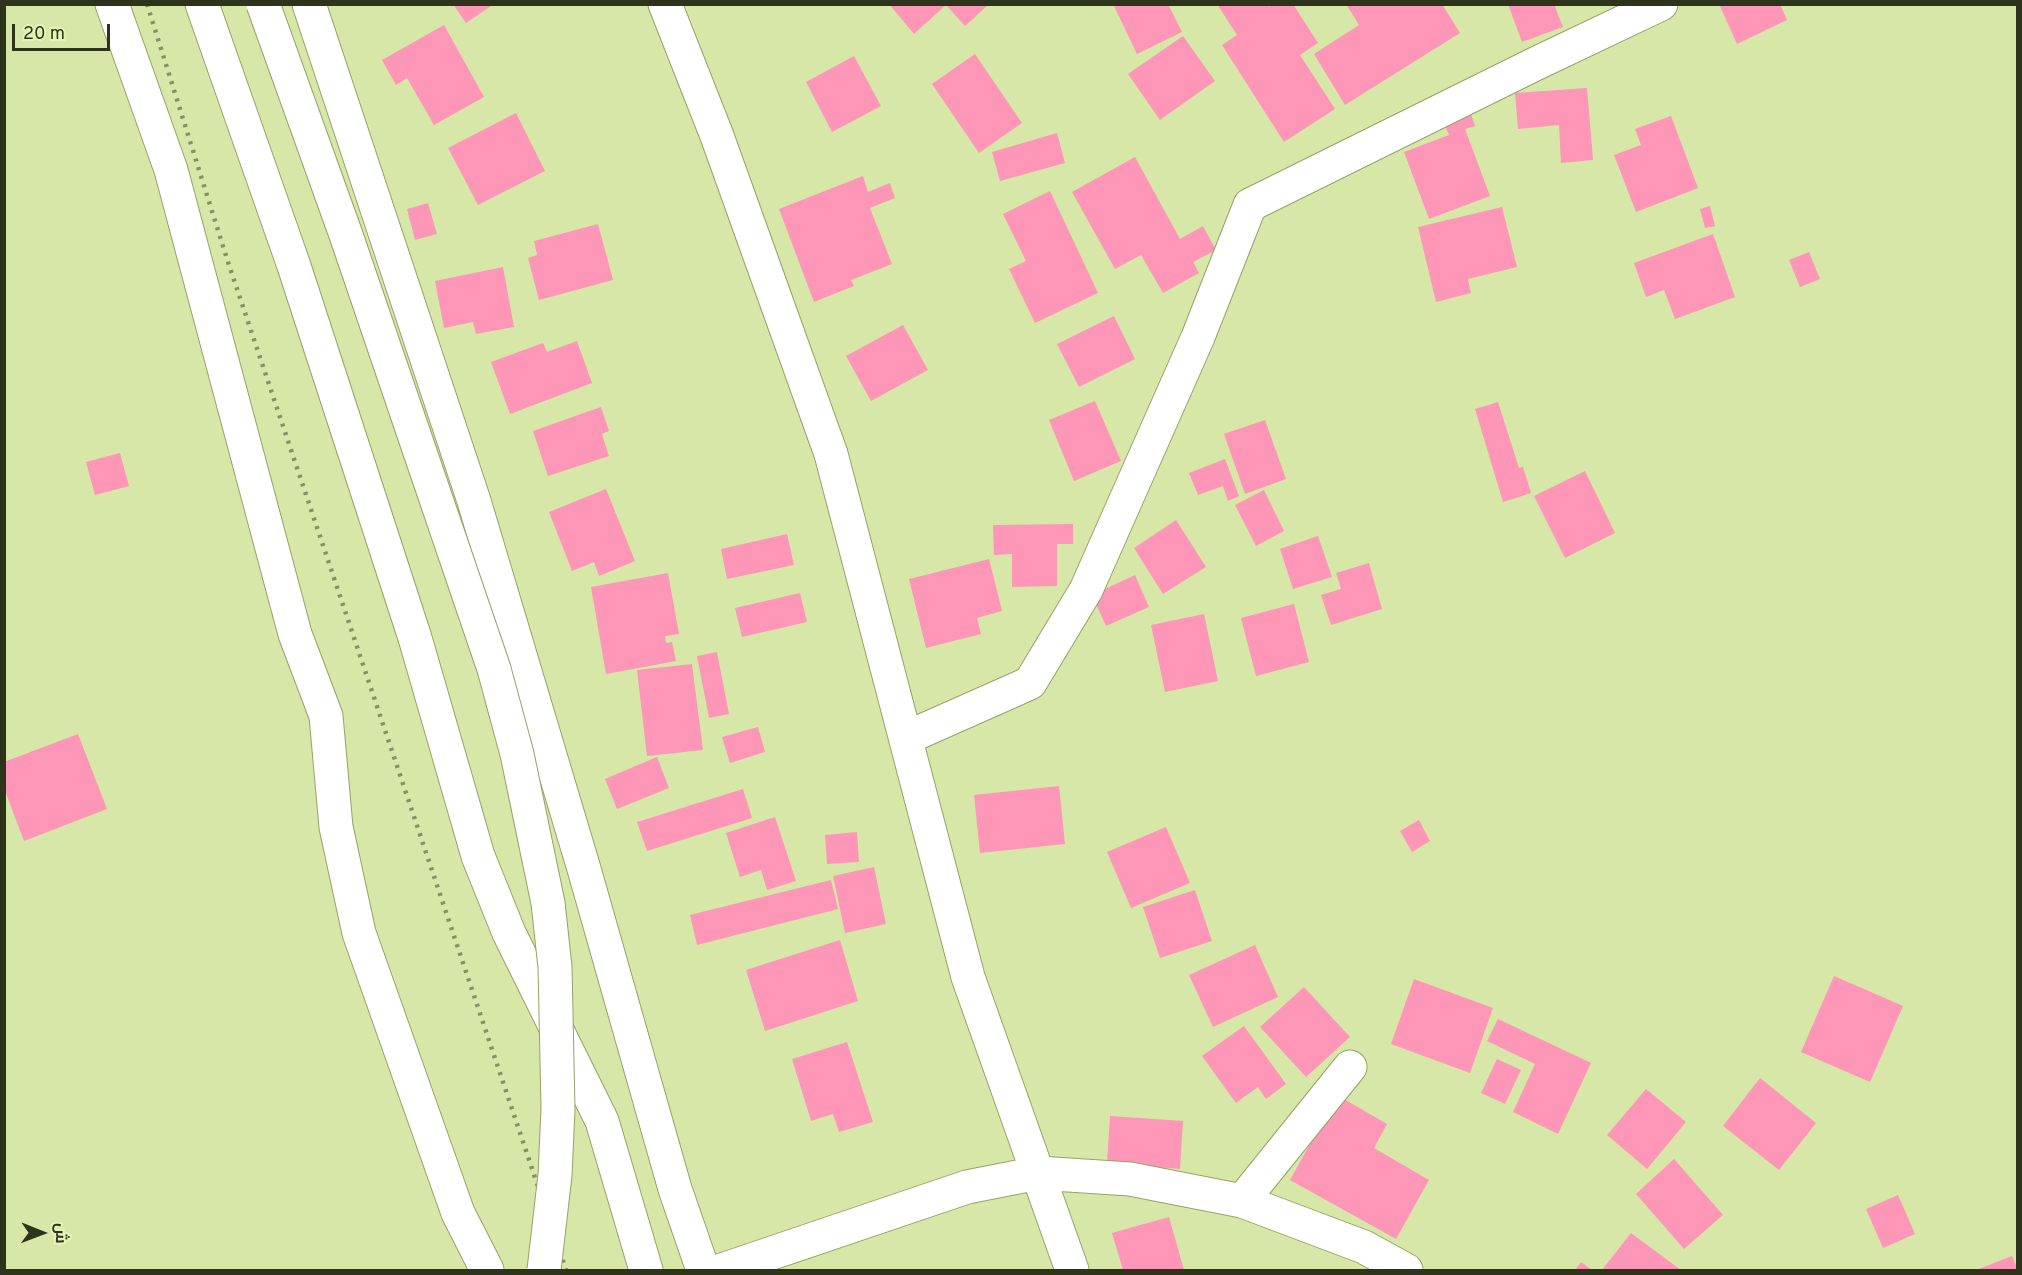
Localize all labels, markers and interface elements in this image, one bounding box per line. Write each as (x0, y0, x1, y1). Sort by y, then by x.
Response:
scale bar (15, 12, 112, 50)
text: 20 m (23, 23, 65, 46)
north arrow (12, 1203, 72, 1263)
text: ش (50, 1223, 70, 1244)

